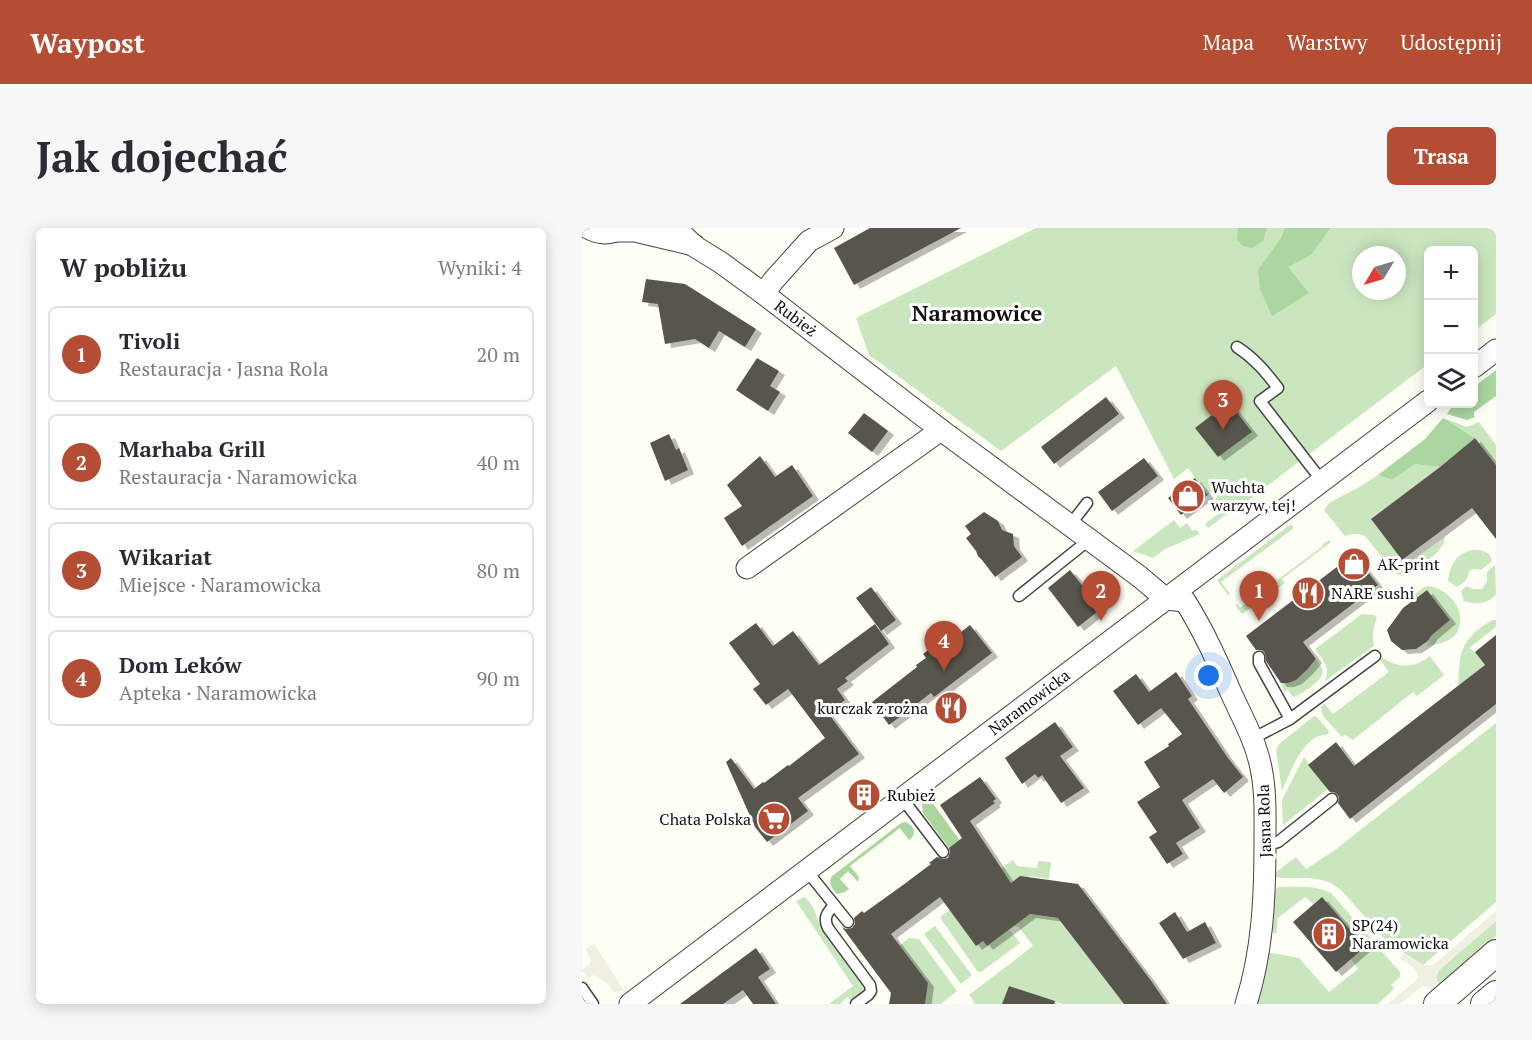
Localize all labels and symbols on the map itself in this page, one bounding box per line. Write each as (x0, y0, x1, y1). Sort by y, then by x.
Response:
north arrow (1352, 246, 1406, 300)
street label: Rubież (770, 295, 822, 341)
district label: Naramowice (912, 298, 1042, 327)
pin: 3 (1204, 380, 1242, 430)
place label: Wuchta warzyw, tej! (1210, 476, 1296, 516)
shop icon: Wuchta warzyw, tej! (1170, 478, 1206, 514)
shop icon: AK-print (1336, 546, 1372, 582)
place label: AK-print (1377, 553, 1440, 575)
pin: 2 (1082, 572, 1120, 621)
pin: 1 (1240, 572, 1278, 621)
restaurant icon: NARE sushi (1290, 575, 1326, 611)
place label: NARE sushi (1331, 582, 1414, 604)
pin: 4 (924, 622, 964, 671)
your location (1194, 661, 1223, 690)
street label: Naramowicka (984, 664, 1074, 740)
restaurant icon: kurczak z rożna (933, 690, 969, 726)
place label: kurczak z rożna (817, 697, 928, 719)
building icon: Rubież (846, 777, 882, 813)
place label: Rubież (887, 784, 936, 806)
street label: Jasna Rola (1252, 784, 1276, 858)
supermarket icon: Chata Polska (756, 801, 792, 837)
place label: Chata Polska (659, 808, 751, 830)
place label: SP(24) Naramowicka (1352, 914, 1449, 954)
building icon: SP(24) Naramowicka (1311, 916, 1347, 952)

